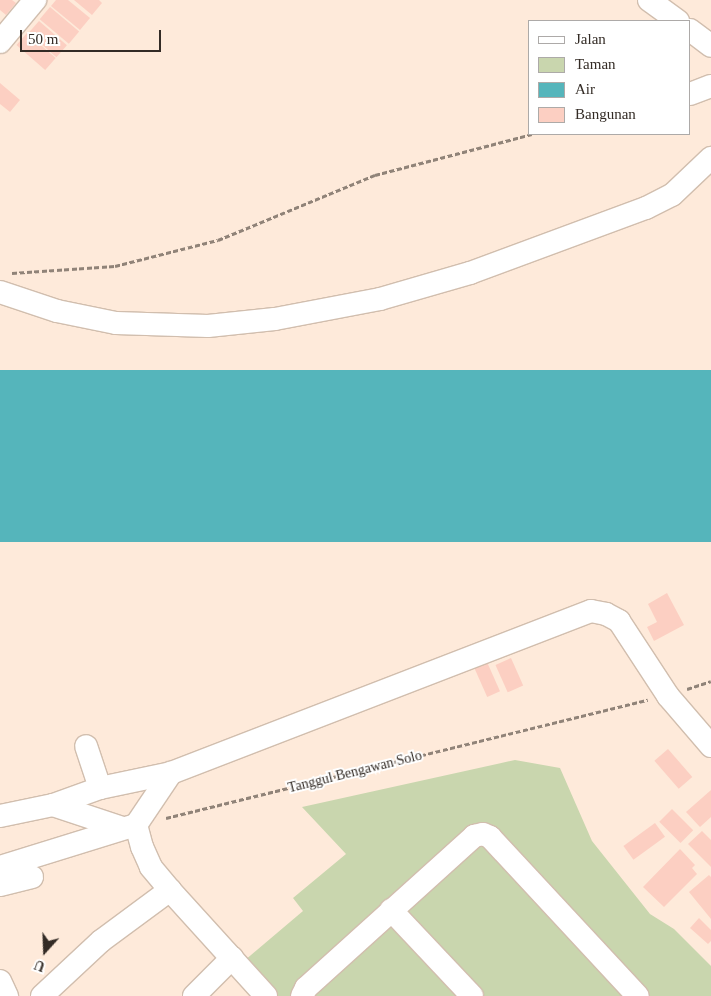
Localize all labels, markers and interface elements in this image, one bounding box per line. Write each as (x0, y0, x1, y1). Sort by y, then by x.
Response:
scale bar (22, 20, 164, 52)
legend (528, 20, 691, 135)
text: 50 m (28, 31, 58, 47)
text: Jalan (575, 31, 606, 47)
text: Taman (575, 56, 616, 72)
text: Air (575, 81, 595, 97)
text: Bangunan (575, 106, 636, 122)
street label: Tanggul Bengawan Solo (286, 747, 424, 797)
north arrow (20, 926, 70, 976)
text: U (32, 957, 47, 974)

